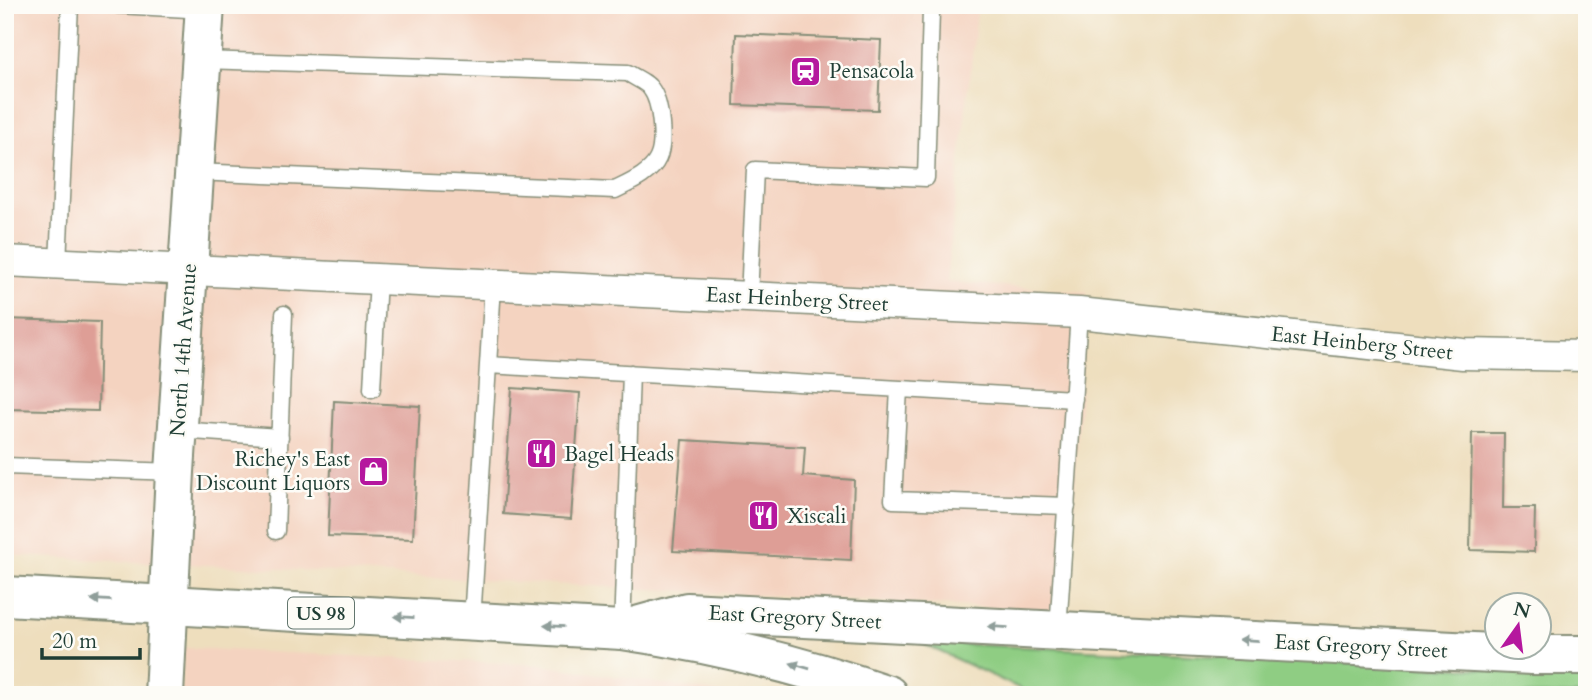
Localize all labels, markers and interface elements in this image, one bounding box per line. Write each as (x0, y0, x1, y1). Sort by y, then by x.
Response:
station icon: Pensacola (789, 54, 823, 88)
place label: Pensacola (829, 57, 914, 86)
street label: North 14th Avenue (163, 262, 204, 438)
street label: East Heinberg Street (705, 280, 889, 319)
street label: East Heinberg Street (1270, 320, 1455, 368)
restaurant icon: Bagel Heads (524, 437, 558, 471)
place label: Bagel Heads (564, 440, 674, 469)
place label: Richey's East Discount Liquors (196, 445, 350, 498)
shop icon: Richey's East Discount Liquors (356, 454, 390, 488)
restaurant icon: Xiscali (747, 499, 781, 533)
place label: Xiscali (787, 502, 846, 531)
north arrow (1484, 592, 1554, 662)
one-way arrow (89, 595, 111, 606)
text: N (1511, 596, 1534, 625)
road number: US 98 (288, 598, 354, 628)
street label: East Gregory Street (708, 598, 883, 637)
one-way arrow (393, 612, 415, 623)
scale bar (42, 616, 140, 660)
one-way arrow (542, 621, 564, 632)
one-way arrow (987, 621, 1009, 632)
text: 20 m (52, 627, 97, 656)
street label: East Gregory Street (1274, 627, 1449, 666)
one-way arrow (1238, 634, 1260, 645)
one-way arrow (789, 661, 810, 671)

